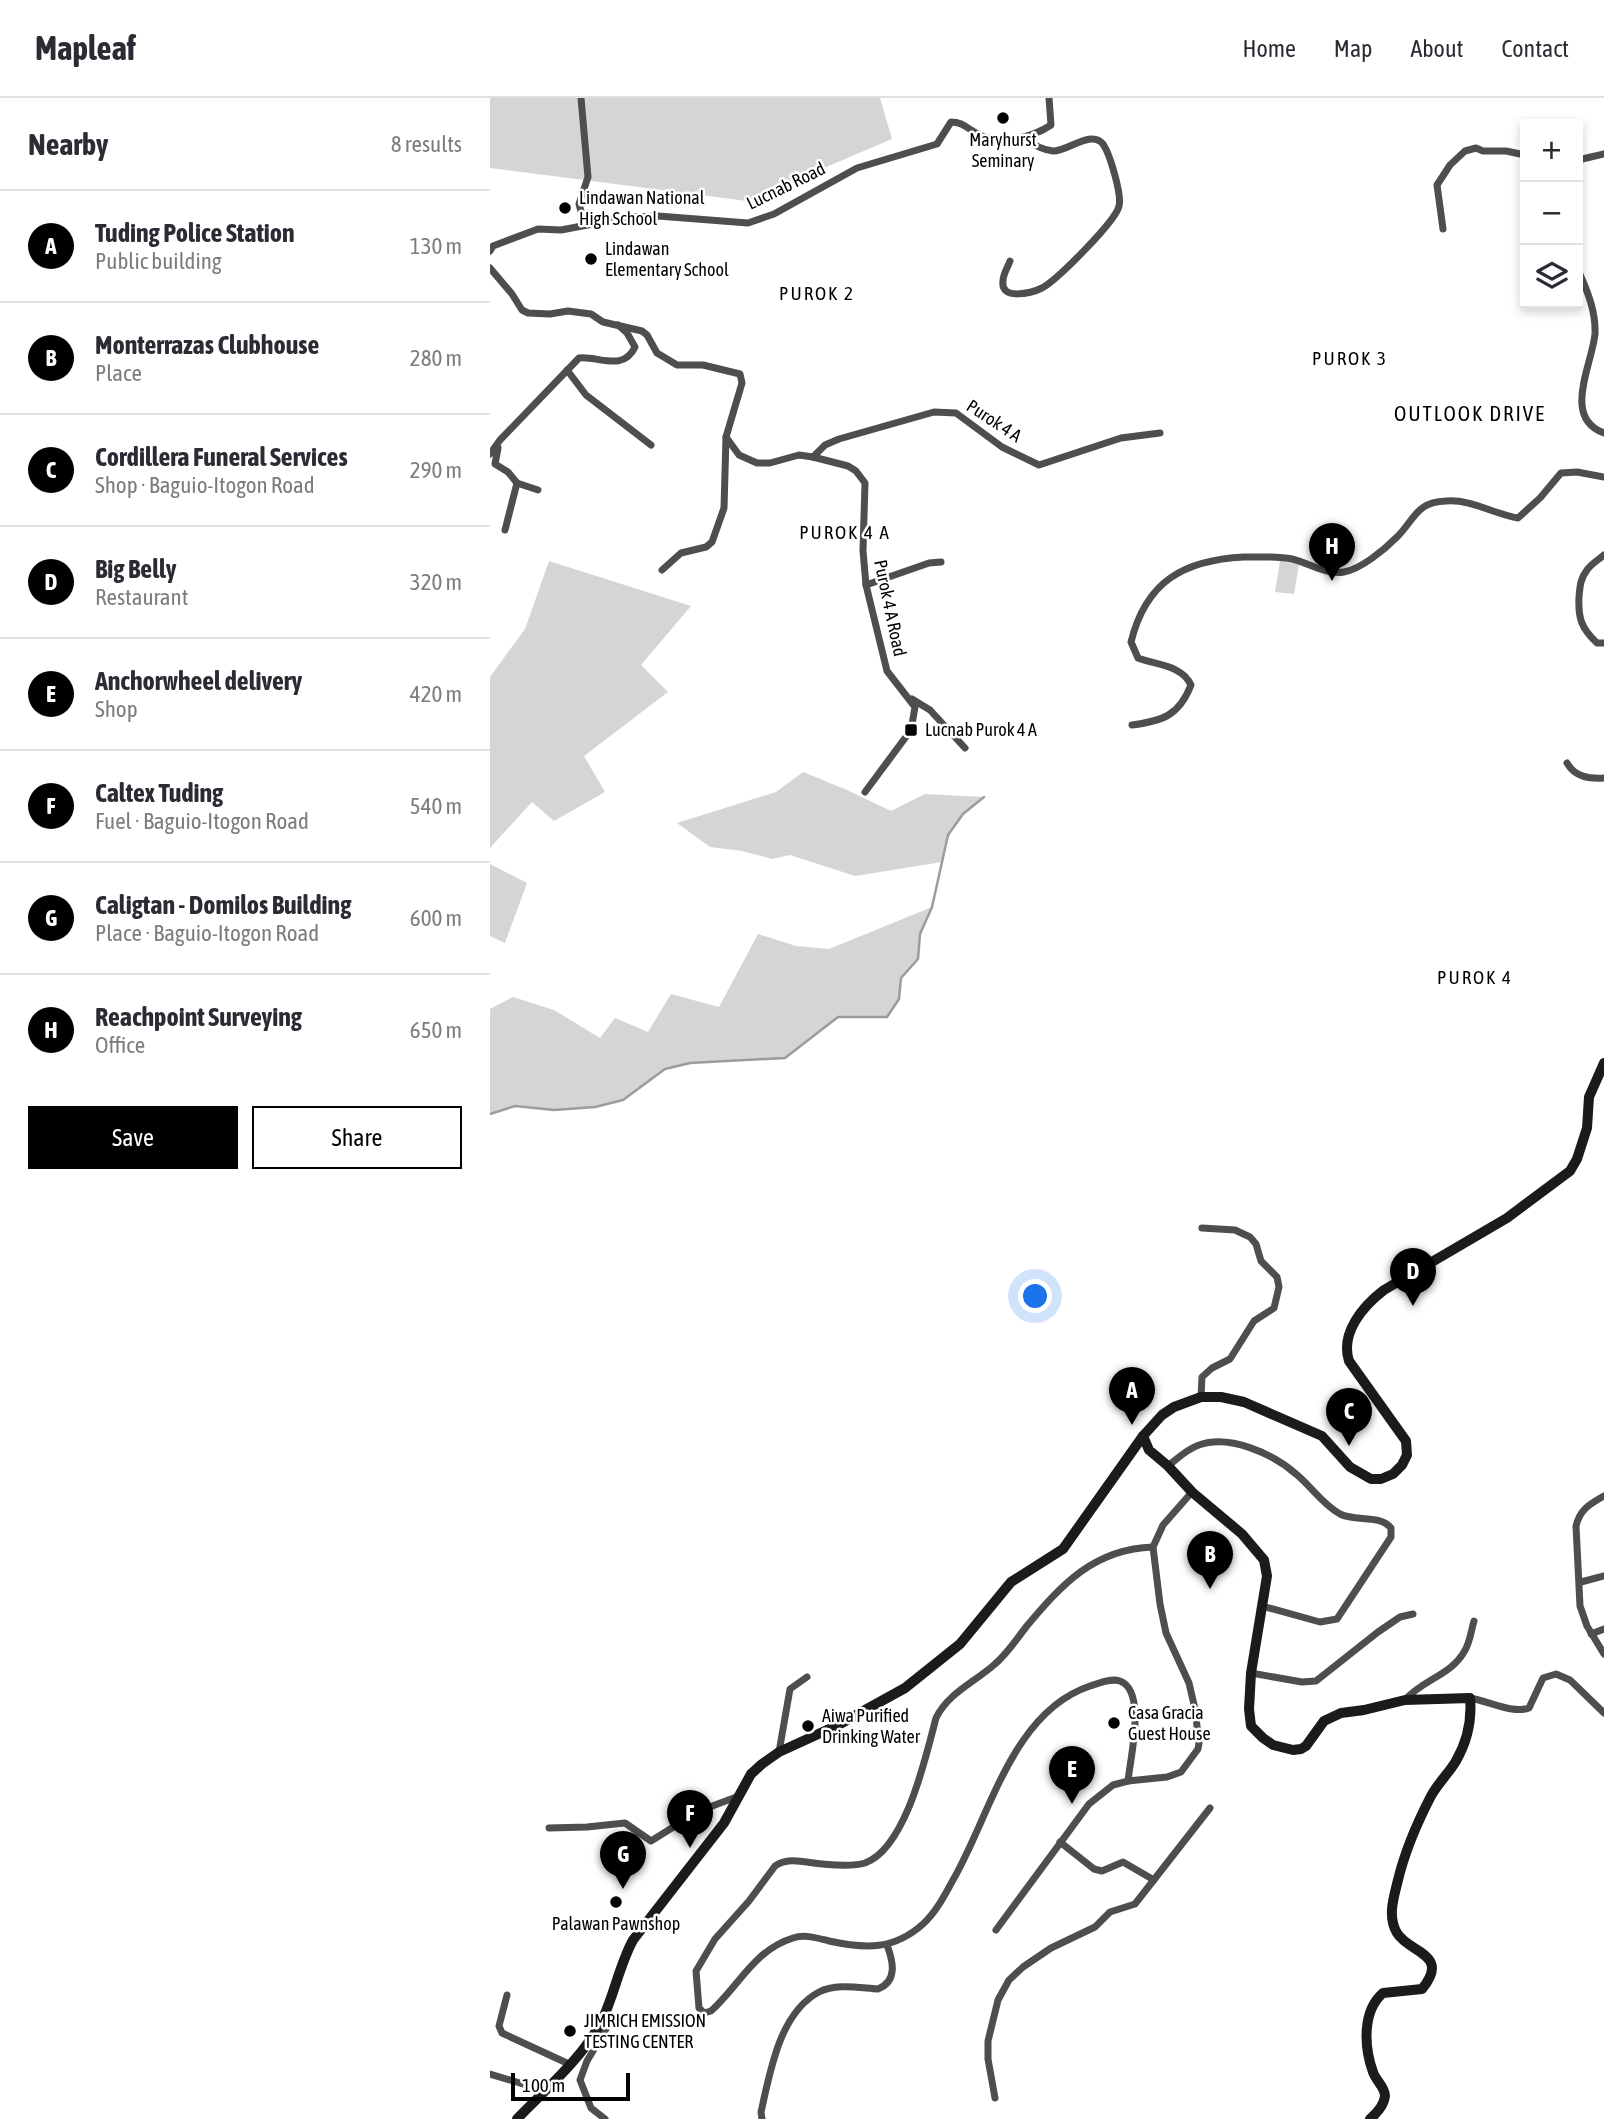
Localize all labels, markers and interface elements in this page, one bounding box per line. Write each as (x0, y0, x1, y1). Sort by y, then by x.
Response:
text: Mapleaf (35, 29, 136, 67)
text: Home (1242, 35, 1296, 62)
text: Map (1334, 35, 1372, 62)
text: About (1410, 35, 1463, 62)
text: Contact (1501, 35, 1569, 62)
marker: Maryhurst Seminary (995, 110, 1011, 126)
map controls (1520, 119, 1583, 308)
button: + (1520, 119, 1583, 182)
text: Nearby (28, 127, 108, 161)
place label: Maryhurst Seminary (969, 129, 1037, 171)
text: 8 results (391, 131, 462, 157)
street label: Lucnab Road (743, 158, 828, 214)
button: − (1520, 182, 1583, 245)
place label: Lindawan National High School (579, 187, 705, 229)
marker: Lindawan National High School (557, 200, 573, 216)
text: Tuding Police Station (95, 218, 295, 248)
text: A (45, 233, 57, 259)
text: 130 m (410, 233, 462, 259)
place label: Lindawan Elementary School (605, 238, 729, 280)
button: layers (1520, 245, 1583, 308)
text: Public building (95, 248, 222, 274)
marker: Lindawan Elementary School (583, 251, 599, 267)
district label: PUROK 2 (779, 282, 855, 304)
text: Monterrazas Clubhouse (95, 330, 319, 360)
text: B (46, 345, 56, 371)
text: 280 m (410, 345, 462, 371)
district label: PUROK 3 (1312, 347, 1388, 369)
text: Place (95, 360, 142, 386)
street label: Purok 4 A (963, 395, 1026, 446)
district label: OUTLOOK DRIVE (1394, 401, 1546, 425)
text: Cordillera Funeral Services (95, 442, 348, 472)
text: C (46, 457, 56, 483)
text: 290 m (410, 457, 462, 483)
text: Shop · Baguio-Itogon Road (95, 472, 315, 498)
district label: PUROK 4 A (799, 521, 891, 543)
pin: H (1309, 523, 1355, 581)
text: Big Belly (95, 554, 176, 584)
street label: Purok 4 A Road (870, 558, 911, 658)
text: D (45, 569, 57, 595)
text: 320 m (410, 569, 462, 595)
text: Restaurant (95, 584, 188, 610)
text: Anchorwheel delivery (95, 666, 302, 696)
text: E (46, 681, 56, 707)
text: 420 m (410, 681, 462, 707)
text: Shop (95, 696, 138, 722)
place label: Lucnab Purok 4 A (925, 719, 1037, 740)
marker: Lucnab Purok 4 A (903, 722, 919, 738)
text: Caltex Tuding (95, 778, 223, 808)
text: F (46, 793, 56, 819)
text: 540 m (410, 793, 462, 819)
text: Fuel · Baguio-Itogon Road (95, 808, 309, 834)
text: Caligtan - Domilos Building (95, 890, 351, 920)
text: G (45, 905, 57, 931)
text: 600 m (410, 905, 462, 931)
text: Place · Baguio-Itogon Road (95, 920, 319, 946)
district label: PUROK 4 (1437, 966, 1513, 988)
text: Reachpoint Surveying (95, 1002, 302, 1032)
text: H (44, 1017, 58, 1043)
text: 650 m (410, 1017, 462, 1043)
text: Office (95, 1032, 145, 1058)
button: Save (28, 1106, 238, 1169)
button: Share (252, 1106, 462, 1169)
pin: D (1390, 1248, 1436, 1306)
your location (1018, 1279, 1052, 1313)
pin: A (1109, 1367, 1155, 1425)
pin: C (1326, 1388, 1372, 1446)
pin: B (1187, 1531, 1233, 1589)
place label: Casa Gracia Guest House (1128, 1702, 1211, 1744)
place label: Aiwa Purified Drinking Water (822, 1705, 921, 1747)
marker: Casa Gracia Guest House (1106, 1715, 1122, 1731)
marker: Aiwa Purified Drinking Water (800, 1718, 816, 1734)
pin: E (1049, 1746, 1095, 1804)
pin: F (667, 1790, 713, 1848)
pin: G (600, 1831, 646, 1889)
marker: Palawan Pawnshop (608, 1894, 624, 1910)
place label: Palawan Pawnshop (552, 1913, 680, 1934)
place label: JIMRICH EMISSION TESTING CENTER (584, 2010, 706, 2052)
marker: JIMRICH EMISSION TESTING CENTER (562, 2023, 578, 2039)
scale bar (511, 2070, 630, 2102)
text: 100 m (522, 2074, 565, 2096)

